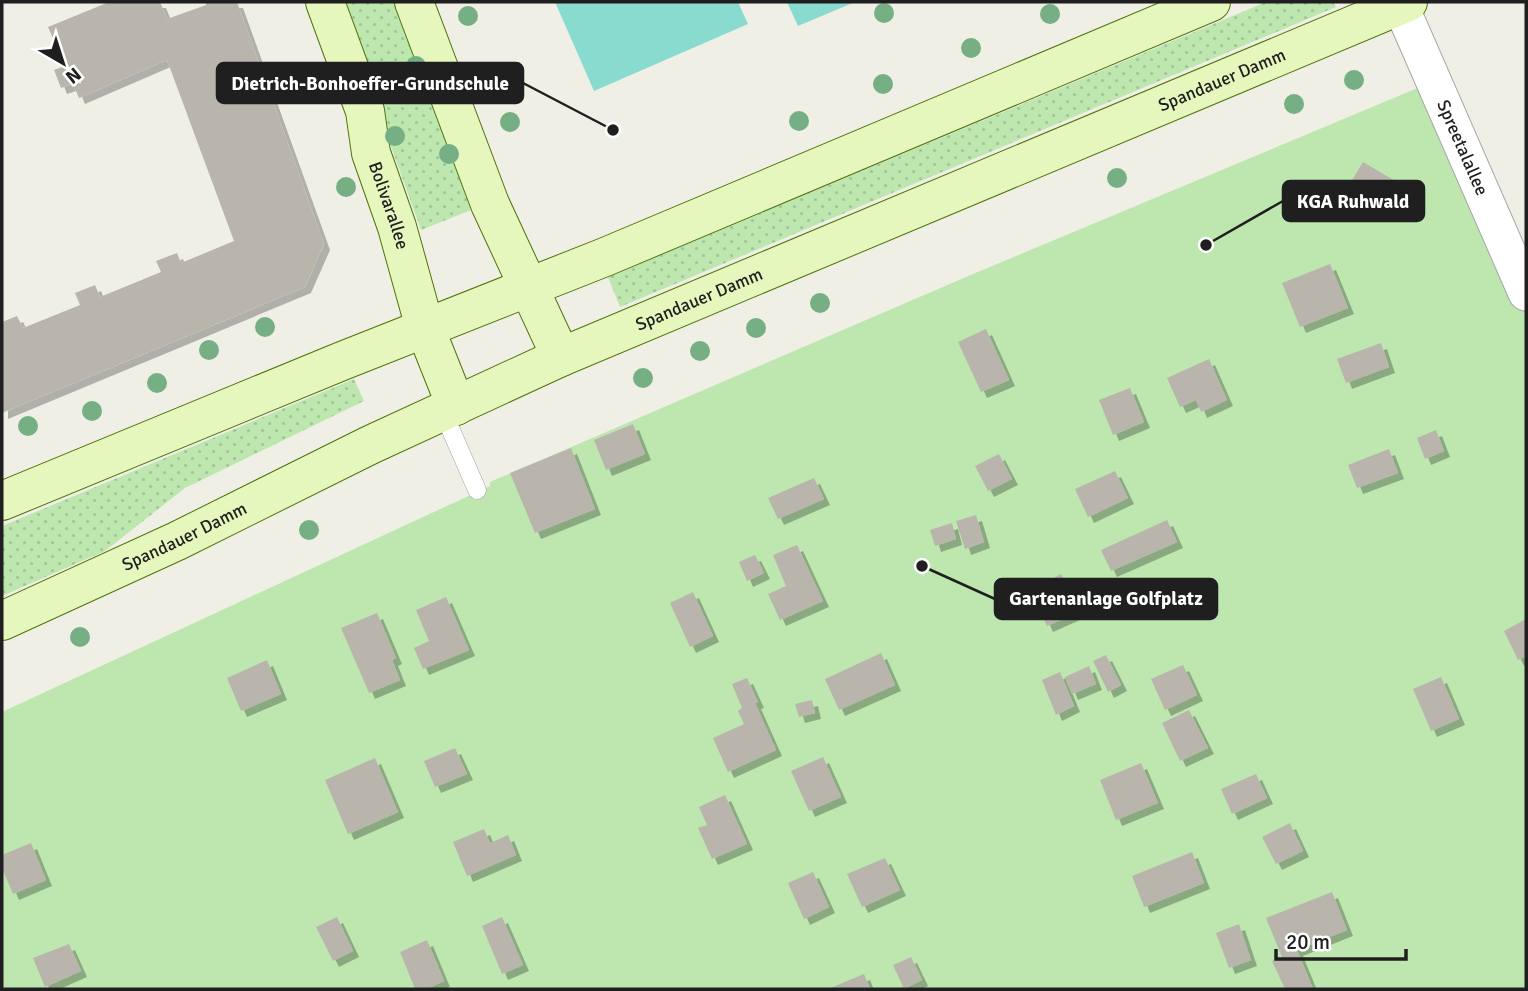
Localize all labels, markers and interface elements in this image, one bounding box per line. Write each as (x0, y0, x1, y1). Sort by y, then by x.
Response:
north arrow (28, 28, 98, 98)
street label: Spandauer Damm (1155, 44, 1289, 116)
text: N (60, 62, 86, 89)
callout: Dietrich-Bonhoeffer-Grundschule (217, 63, 523, 103)
text: Dietrich-Bonhoeffer-Grundschule (231, 72, 509, 96)
street label: Spreetalallee (1432, 97, 1493, 199)
street label: Bolivarallee (364, 159, 414, 252)
callout: KGA Ruhwald (1283, 181, 1424, 221)
text: KGA Ruhwald (1297, 190, 1409, 214)
street label: Spandauer Damm (632, 263, 766, 336)
street label: Spandauer Damm (118, 497, 250, 576)
callout: Gartenanlage Golfplatz (995, 579, 1217, 619)
text: Gartenanlage Golfplatz (1009, 587, 1203, 611)
scale bar (1276, 918, 1406, 962)
text: 20 m (1286, 929, 1330, 955)

